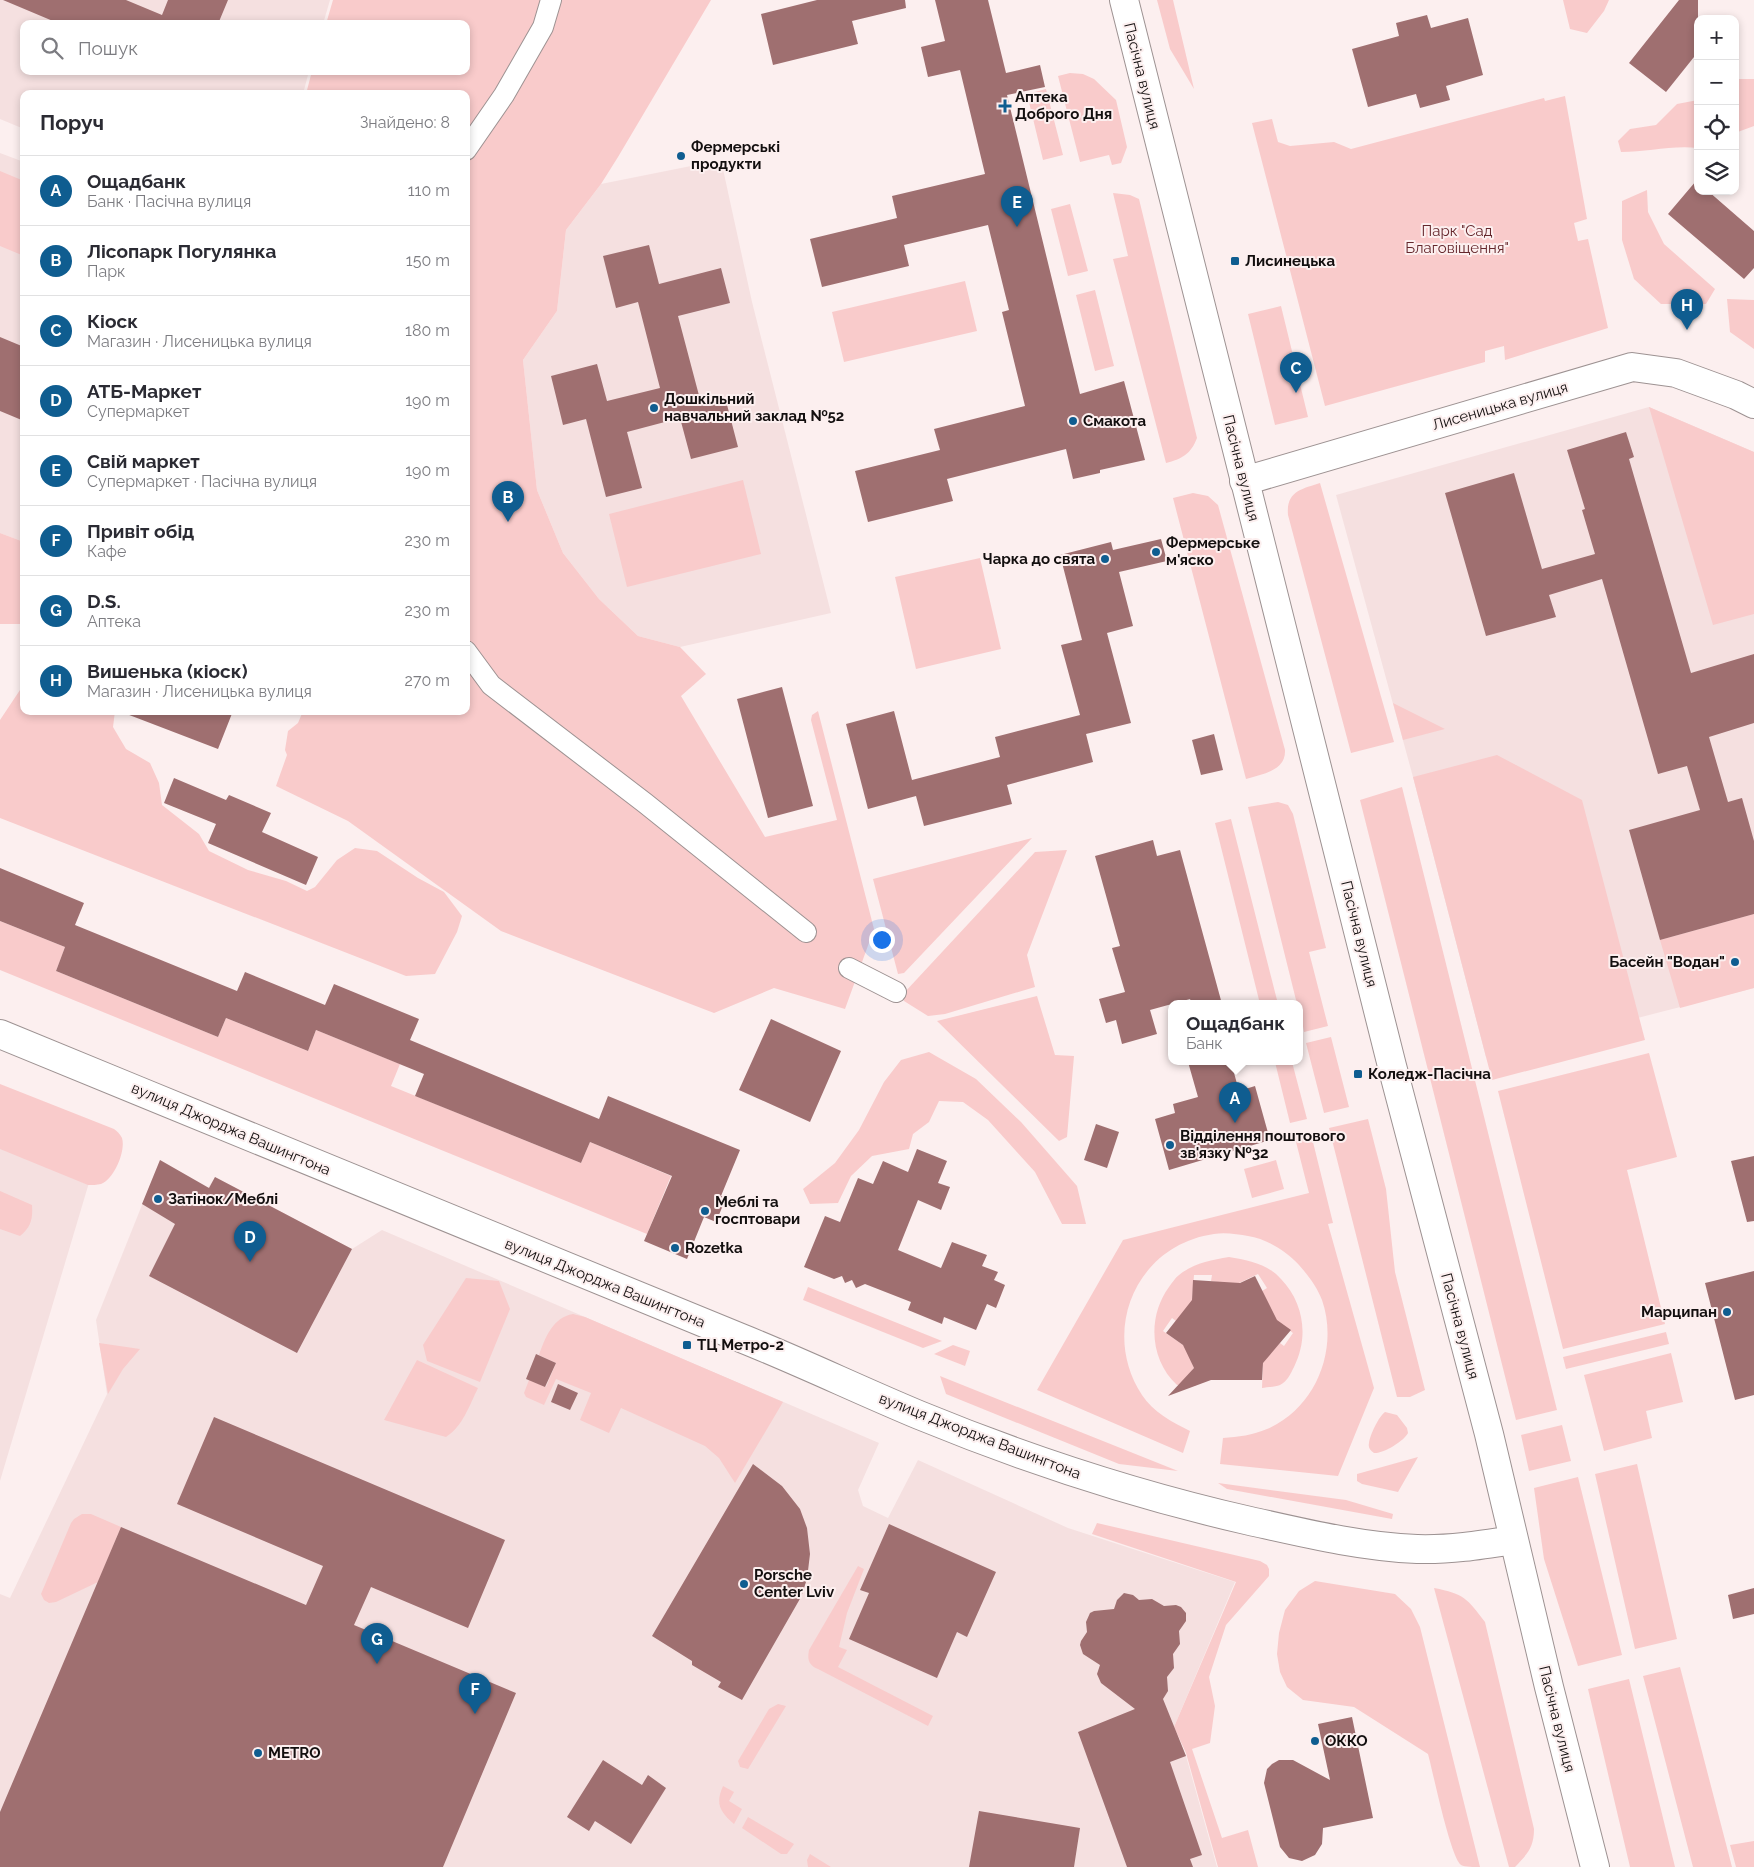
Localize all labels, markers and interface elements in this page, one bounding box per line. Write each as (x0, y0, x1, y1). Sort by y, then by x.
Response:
map controls (1694, 15, 1739, 195)
button: + (1694, 15, 1739, 60)
search box (20, 20, 470, 75)
street label: Пасічна вулиця (1120, 21, 1164, 131)
icon: search (38, 34, 66, 62)
text: Пошук (78, 37, 138, 59)
button: − (1694, 60, 1739, 105)
place label: Аптека Доброго Дня (1015, 88, 1112, 123)
marker: Аптека Доброго Дня (999, 100, 1011, 112)
button: locate (1694, 105, 1739, 150)
text: Поруч (40, 110, 104, 135)
text: Знайдено: 8 (360, 113, 450, 132)
place label: Фермерські продукти (691, 138, 780, 173)
marker: Фермерські продукти (675, 150, 687, 162)
button: layers (1694, 150, 1739, 195)
text: Ощадбанк (87, 170, 186, 192)
text: A (51, 181, 61, 200)
text: 110 m (408, 181, 450, 200)
pin: E (1001, 186, 1033, 227)
text: Банк · Пасічна вулиця (87, 192, 251, 211)
park label: Парк "Сад Благовіщення" (1405, 222, 1509, 257)
text: Лісопарк Погулянка (87, 240, 277, 262)
text: B (51, 251, 61, 270)
text: 150 m (406, 251, 450, 270)
place label: Лисинецька (1245, 252, 1336, 270)
marker: Лисинецька (1229, 255, 1241, 267)
text: Парк (87, 262, 125, 281)
pin: H (1671, 289, 1703, 330)
text: Кіоск (87, 310, 138, 332)
text: C (51, 321, 61, 340)
text: 180 m (405, 321, 450, 340)
text: Магазин · Лисеницька вулиця (87, 332, 312, 351)
pin: C (1280, 352, 1312, 393)
street label: Лисеницька вулиця (1430, 378, 1570, 434)
text: АТБ-Маркет (87, 380, 201, 402)
place label: Дошкільний навчальний заклад №52 (664, 390, 844, 425)
text: D (50, 391, 62, 410)
text: 190 m (405, 391, 450, 410)
text: Супермаркет (87, 402, 190, 421)
marker: Дошкільний навчальний заклад №52 (648, 402, 660, 414)
place label: Смакота (1083, 412, 1147, 430)
street label: Пасічна вулиця (1219, 413, 1263, 523)
marker: Смакота (1067, 415, 1079, 427)
text: Свій маркет (87, 450, 200, 472)
text: E (51, 461, 61, 480)
text: 190 m (405, 461, 450, 480)
text: Супермаркет · Пасічна вулиця (87, 472, 317, 491)
pin: B (492, 481, 524, 522)
text: Привіт обід (87, 520, 194, 542)
text: F (51, 531, 61, 550)
text: 230 m (405, 531, 450, 550)
place label: Фермерське м'яско (1166, 534, 1260, 569)
text: Кафе (87, 542, 126, 561)
marker: Фермерське м'яско (1150, 546, 1162, 558)
place label: Чарка до свята (983, 550, 1095, 568)
marker: Чарка до свята (1099, 553, 1111, 565)
text: D.S. (87, 590, 121, 612)
text: G (50, 601, 62, 620)
text: 230 m (405, 601, 450, 620)
text: Аптека (87, 612, 141, 631)
text: Вишенька (кіоск) (87, 660, 248, 682)
text: H (50, 671, 62, 690)
text: 270 m (405, 671, 450, 690)
text: Магазин · Лисеницька вулиця (87, 682, 312, 701)
street label: Пасічна вулиця (1337, 879, 1381, 989)
your location (869, 927, 895, 953)
place label: Басейн "Водан" (1609, 953, 1725, 971)
marker: Басейн "Водан" (1729, 956, 1741, 968)
popup (1168, 1000, 1303, 1065)
text: Ощадбанк (1186, 1012, 1285, 1034)
text: Банк (1186, 1034, 1223, 1053)
place label: Коледж-Пасічна (1368, 1065, 1491, 1083)
marker: Коледж-Пасічна (1352, 1068, 1364, 1080)
street label: вулиця Джорджа Вашингтона (129, 1079, 333, 1179)
pin: A (1219, 1082, 1251, 1123)
place label: Відділення поштового зв'язку №32 (1180, 1127, 1345, 1162)
marker: Відділення поштового зв'язку №32 (1164, 1139, 1176, 1151)
place label: Затінок/Меблі (168, 1190, 278, 1208)
marker: Затінок/Меблі (152, 1193, 164, 1205)
place label: Меблі та госптовари (715, 1193, 800, 1228)
marker: Меблі та госптовари (699, 1205, 711, 1217)
pin: D (234, 1221, 266, 1262)
street label: вулиця Джорджа Вашингтона (502, 1234, 708, 1332)
place label: Rozetka (685, 1239, 743, 1257)
marker: Rozetka (669, 1242, 681, 1254)
street label: Пасічна вулиця (1437, 1271, 1483, 1381)
place label: Марципан (1641, 1303, 1717, 1321)
marker: Марципан (1721, 1306, 1733, 1318)
place label: ТЦ Метро-2 (697, 1336, 784, 1354)
marker: ТЦ Метро-2 (681, 1339, 693, 1351)
street label: вулиця Джорджа Вашингтона (877, 1389, 1083, 1483)
place label: Porsche Center Lviv (754, 1566, 835, 1601)
marker: Porsche Center Lviv (738, 1578, 750, 1590)
pin: G (361, 1623, 393, 1664)
street label: Пасічна вулиця (1535, 1664, 1579, 1774)
pin: F (459, 1673, 491, 1714)
place label: ОККО (1325, 1732, 1368, 1750)
marker: ОККО (1309, 1735, 1321, 1747)
place label: METRO (268, 1744, 321, 1762)
marker: METRO (252, 1747, 264, 1759)

